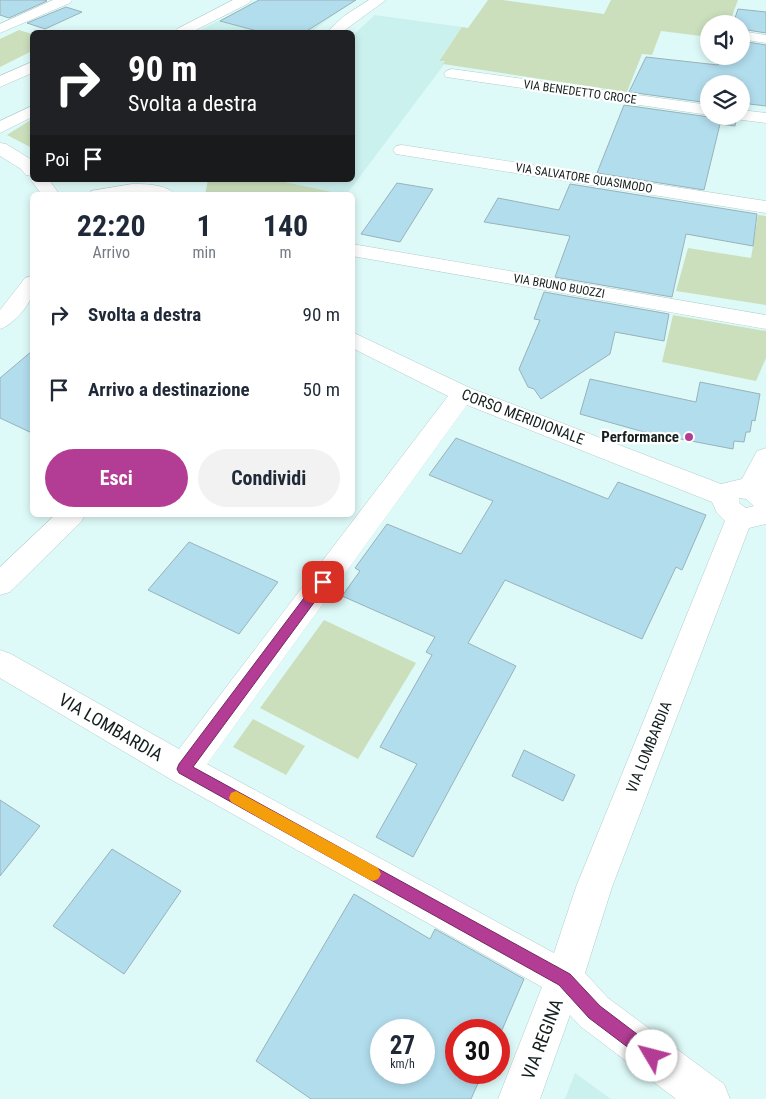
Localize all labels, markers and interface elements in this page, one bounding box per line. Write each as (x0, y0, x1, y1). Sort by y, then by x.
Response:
map controls (700, 15, 750, 125)
button: sound (700, 15, 750, 65)
text: 90 m (128, 49, 197, 90)
icon: right (45, 50, 110, 115)
button: layers (700, 75, 750, 125)
street label: VIA BENEDETTO CROCE (523, 77, 637, 107)
text: Svolta a destra (128, 91, 257, 116)
icon: arrive (79, 145, 107, 173)
text: Poi (45, 148, 69, 171)
street label: VIA SALVATORE QUASIMODO (515, 160, 653, 196)
text: 22:20 (77, 208, 146, 243)
text: 1 (197, 208, 212, 243)
text: 140 (263, 208, 308, 243)
text: Arrivo (93, 243, 130, 262)
text: min (192, 243, 216, 262)
text: m (279, 243, 291, 262)
street label: VIA BRUNO BUOZZI (512, 271, 606, 301)
icon: right (45, 301, 73, 329)
text: Svolta a destra (88, 303, 201, 326)
text: 90 m (303, 303, 340, 326)
icon: arrive (45, 376, 73, 404)
text: Arrivo a destinazione (88, 378, 250, 401)
text: 50 m (303, 378, 340, 401)
street label: CORSO MERIDIONALE (459, 385, 587, 449)
place label: Performance (601, 428, 679, 446)
marker: Performance (683, 431, 695, 443)
button: Esci (45, 449, 188, 507)
button: Condividi (198, 449, 340, 507)
pin (302, 561, 344, 603)
icon: arrive (309, 568, 337, 596)
street label: VIA LOMBARDIA (55, 689, 167, 766)
street label: VIA LOMBARDIA (622, 698, 676, 795)
street label: VIA REGINA (517, 995, 567, 1082)
speed limit sign: 30 (445, 1019, 510, 1084)
position arrow (625, 1029, 677, 1081)
text: 27 (390, 1031, 415, 1060)
text: km/h (390, 1057, 415, 1071)

